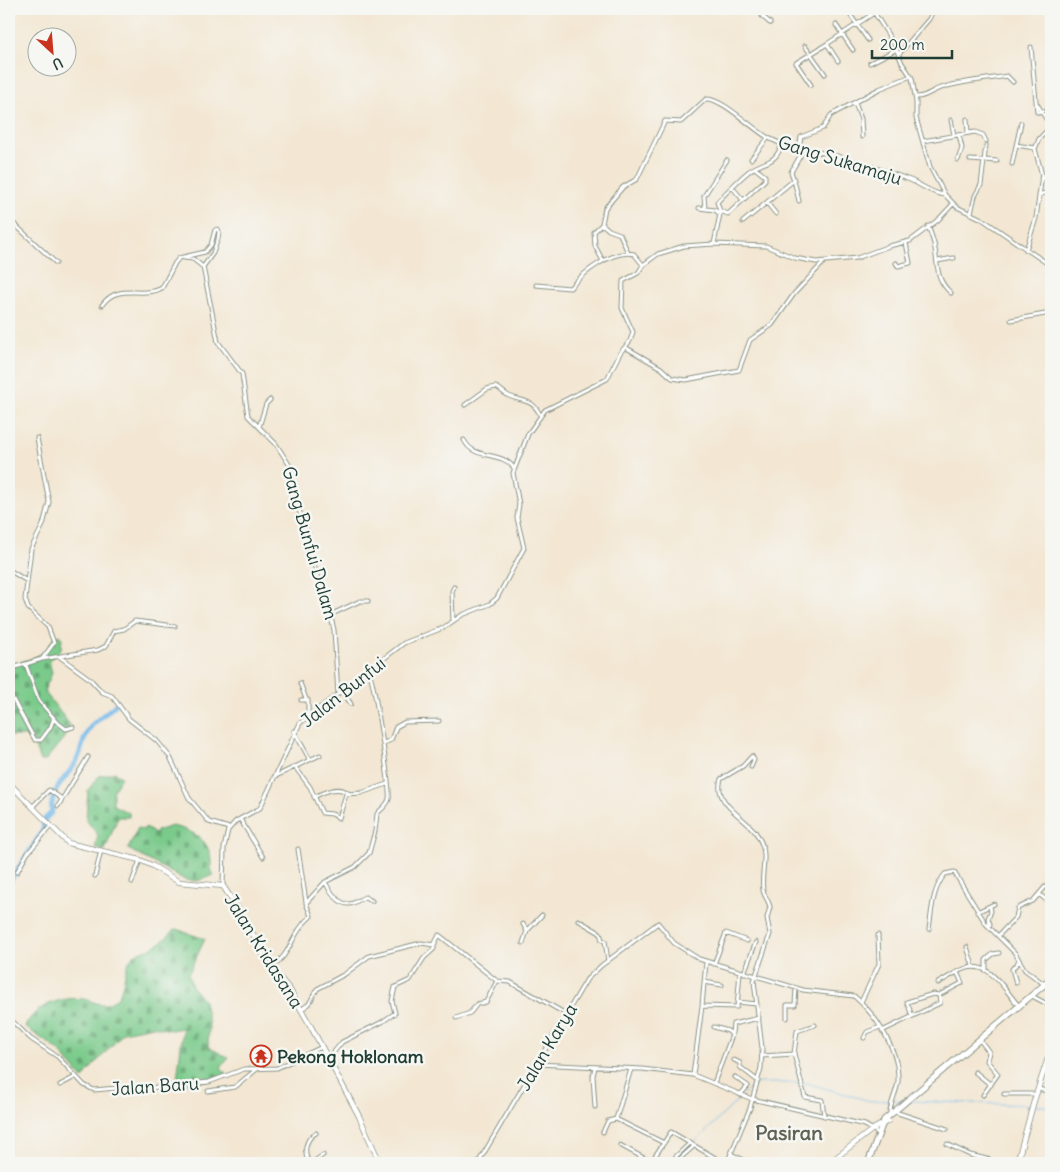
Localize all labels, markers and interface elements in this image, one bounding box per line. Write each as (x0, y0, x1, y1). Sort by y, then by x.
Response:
north arrow (28, 28, 78, 78)
scale bar (872, 28, 952, 60)
text: 200 m (880, 35, 925, 54)
text: U (49, 53, 66, 74)
street label: Gang Sukamaju (775, 130, 905, 190)
street label: Gang Bunfui Dalam (277, 464, 343, 623)
street label: Jalan Bunfui (296, 652, 390, 732)
street label: Jalan Kridasana (220, 889, 308, 1013)
street label: Jalan Karya (512, 999, 582, 1095)
temple icon: Pekong Hoklonam (249, 1044, 273, 1068)
place label: Pekong Hoklonam (277, 1045, 424, 1068)
street label: Jalan Baru (110, 1071, 200, 1101)
district label: Pasiran (755, 1120, 823, 1145)

